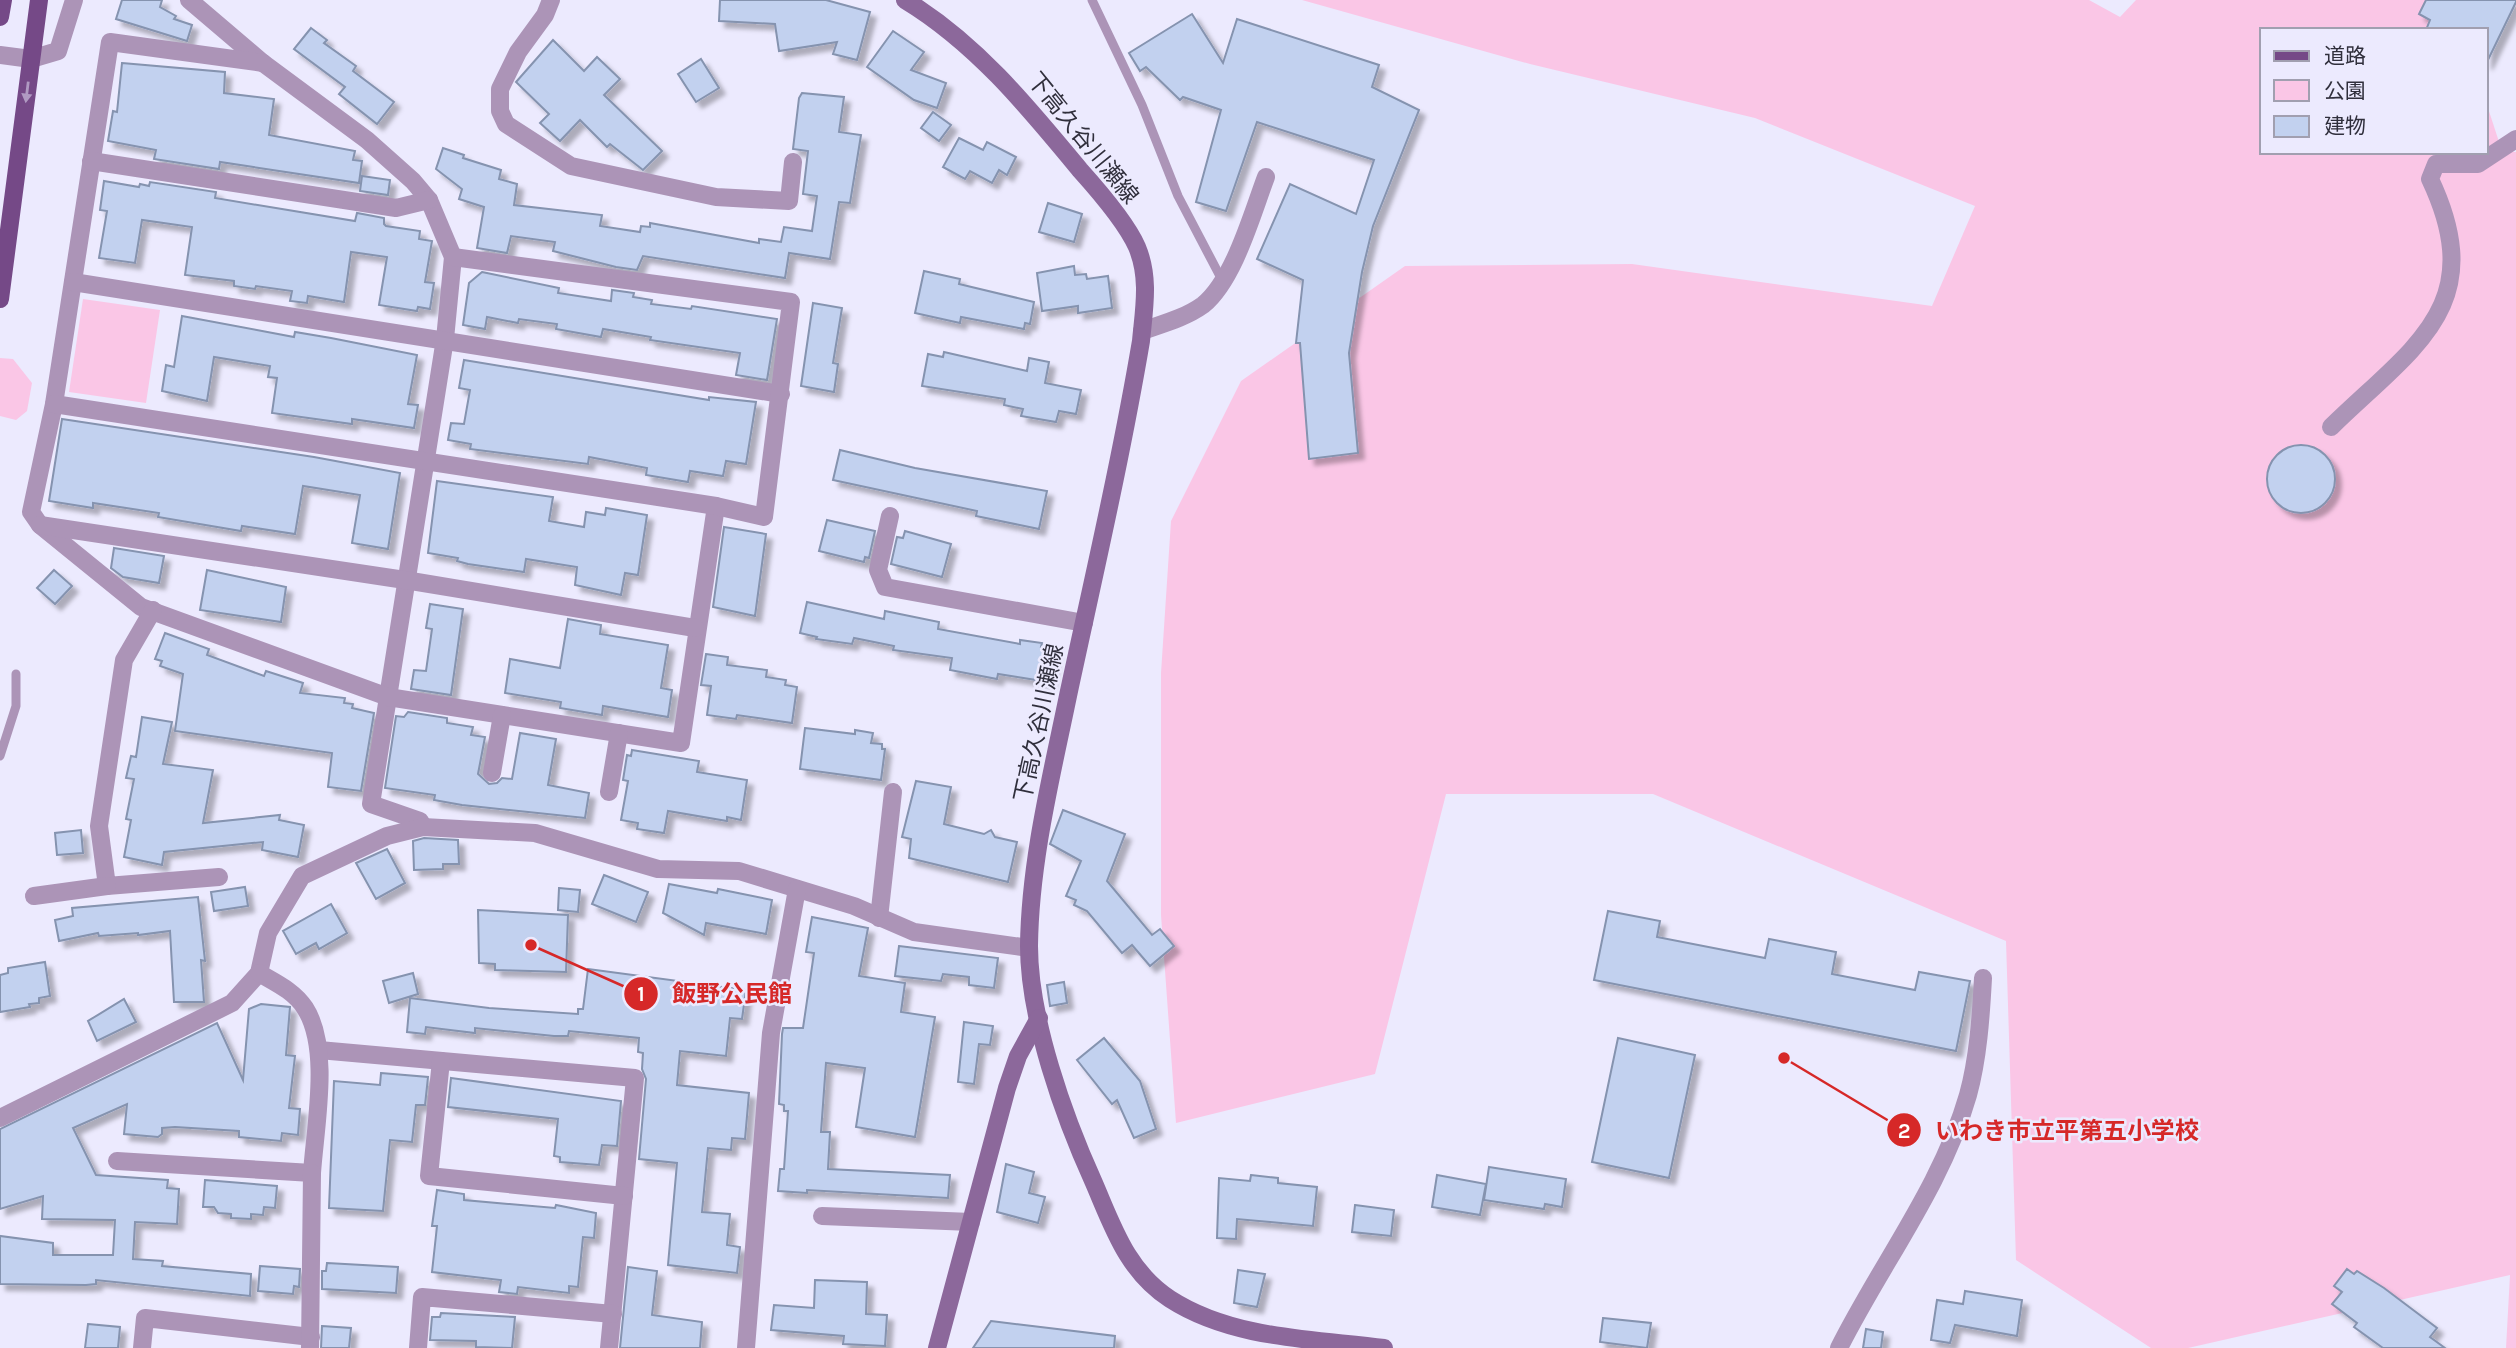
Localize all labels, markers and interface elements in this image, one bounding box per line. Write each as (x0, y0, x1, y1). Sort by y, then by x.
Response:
legend (2260, 28, 2488, 154)
text: 道路 (2324, 44, 2366, 68)
street label: 下高久谷川瀬線 (1022, 67, 1144, 209)
text: 公園 (2324, 79, 2366, 103)
one-way arrow (21, 81, 32, 103)
text: 建物 (2324, 114, 2366, 138)
street label: 下高久谷川瀬線 (1009, 641, 1069, 805)
callout: 飯野公民館 (623, 971, 806, 1016)
text: 飯野公民館 (672, 980, 792, 1008)
text: 1 (637, 982, 645, 1006)
callout: いわき市立平第五小学校 (1886, 1108, 2213, 1153)
text: いわき市立平第五小学校 (1935, 1117, 2199, 1145)
text: 2 (1898, 1119, 1910, 1143)

